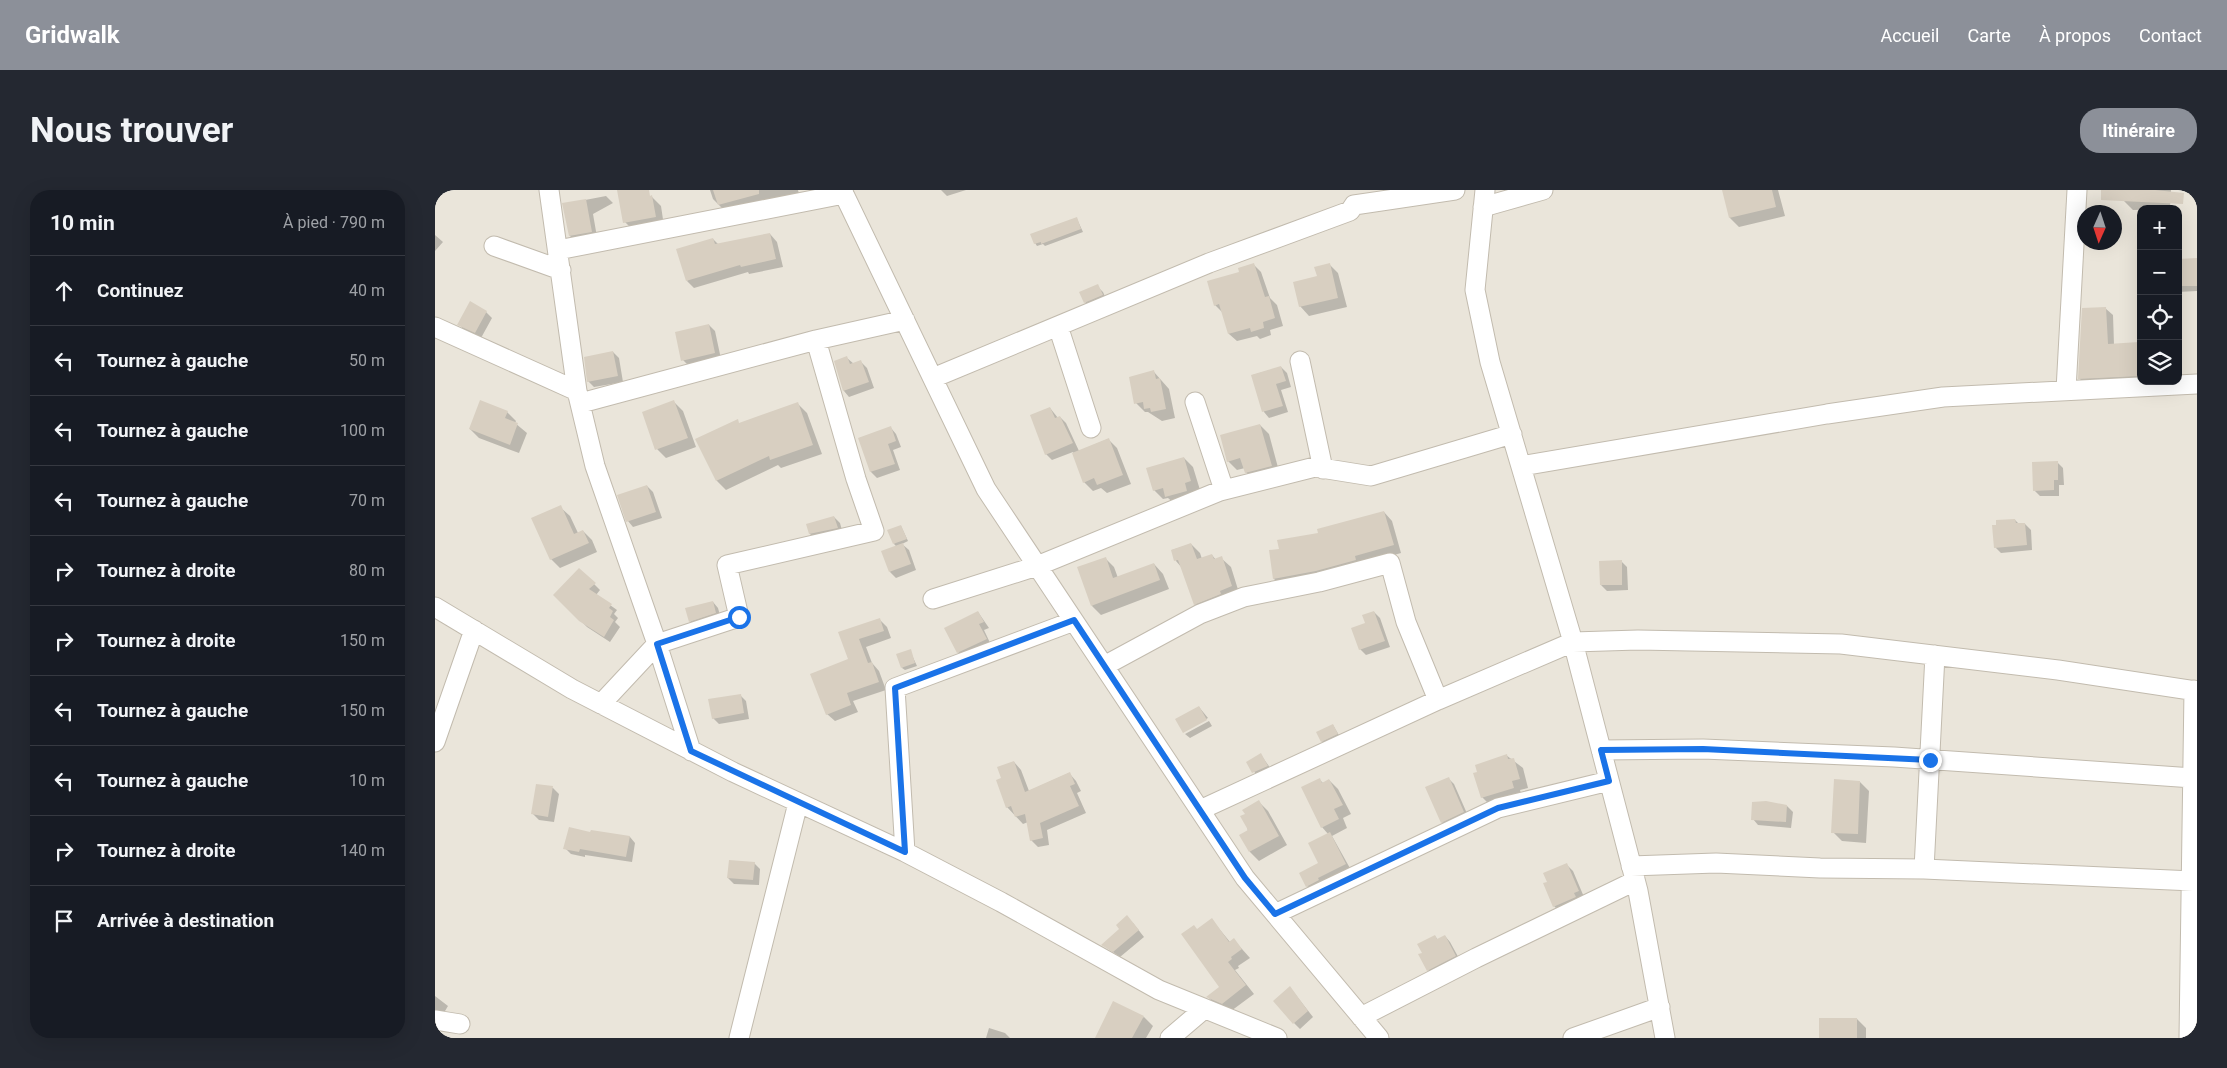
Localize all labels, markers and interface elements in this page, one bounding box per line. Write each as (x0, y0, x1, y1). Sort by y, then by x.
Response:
text: Gridwalk (25, 21, 120, 49)
text: Accueil (1881, 25, 1939, 46)
text: Carte (1967, 25, 2011, 46)
text: À propos (2039, 25, 2111, 46)
text: Contact (2139, 25, 2202, 46)
button: Itinéraire (2080, 108, 2197, 153)
text: Nous trouver (30, 110, 233, 151)
north arrow (2077, 205, 2122, 250)
map controls (2137, 205, 2182, 385)
button: + (2137, 205, 2182, 250)
text: 10 min (50, 211, 115, 235)
text: À pied · 790 m (283, 213, 385, 232)
button: − (2137, 250, 2182, 295)
icon: ahead (50, 277, 78, 305)
text: Continuez (97, 279, 183, 302)
text: 40 m (349, 281, 385, 300)
button: locate (2137, 295, 2182, 340)
button: layers (2137, 340, 2182, 385)
icon: left (50, 347, 78, 375)
text: Tournez à gauche (97, 349, 248, 372)
text: 50 m (349, 351, 385, 370)
icon: left (50, 417, 78, 445)
text: Tournez à gauche (97, 419, 248, 442)
text: 100 m (340, 421, 385, 440)
icon: left (50, 487, 78, 515)
text: Tournez à gauche (97, 489, 248, 512)
text: 70 m (349, 491, 385, 510)
icon: right (50, 557, 78, 585)
text: Tournez à droite (97, 559, 236, 582)
text: 80 m (349, 561, 385, 580)
route start (728, 606, 751, 629)
icon: right (50, 627, 78, 655)
text: Tournez à droite (97, 629, 236, 652)
text: 150 m (340, 631, 385, 650)
icon: left (50, 697, 78, 725)
text: Tournez à gauche (97, 699, 248, 722)
text: 150 m (340, 701, 385, 720)
route end (1919, 749, 1942, 772)
icon: left (50, 767, 78, 795)
text: Tournez à gauche (97, 769, 248, 792)
text: 10 m (349, 771, 385, 790)
icon: right (50, 837, 78, 865)
text: Tournez à droite (97, 839, 236, 862)
text: 140 m (340, 841, 385, 860)
icon: arrive (50, 907, 78, 935)
text: Arrivée à destination (97, 909, 274, 932)

